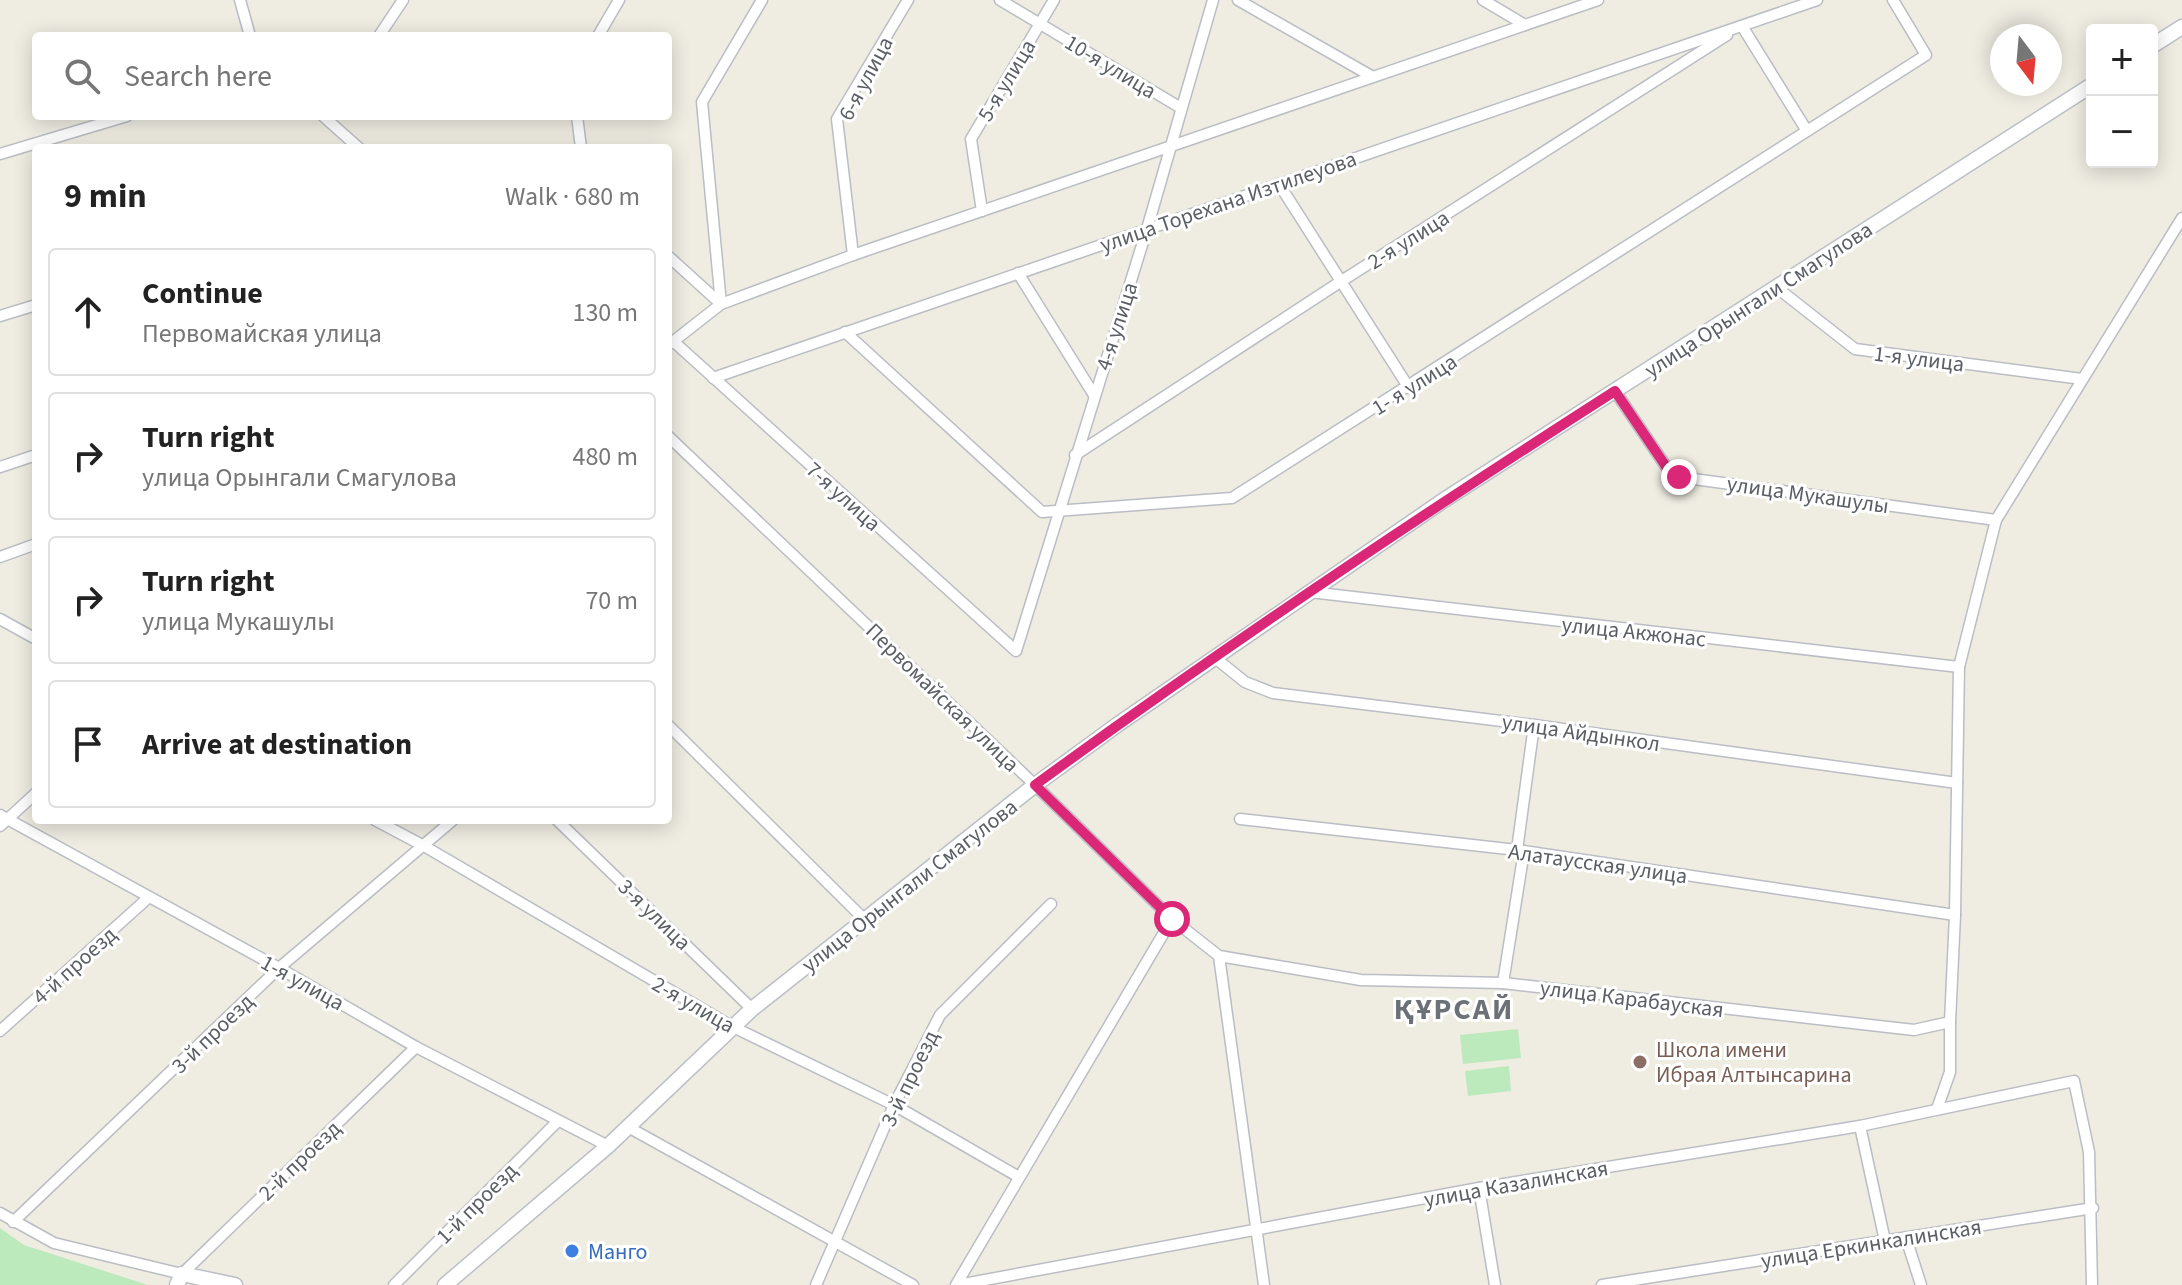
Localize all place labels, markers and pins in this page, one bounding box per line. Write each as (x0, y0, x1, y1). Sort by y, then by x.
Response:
place label: Школа имени Ибрая Алтынсарина (1656, 1034, 1852, 1091)
marker: Школа имени Ибрая Алтынсарина (1631, 1053, 1649, 1071)
place label: Манго (588, 1236, 647, 1268)
marker: Манго (563, 1242, 581, 1260)

